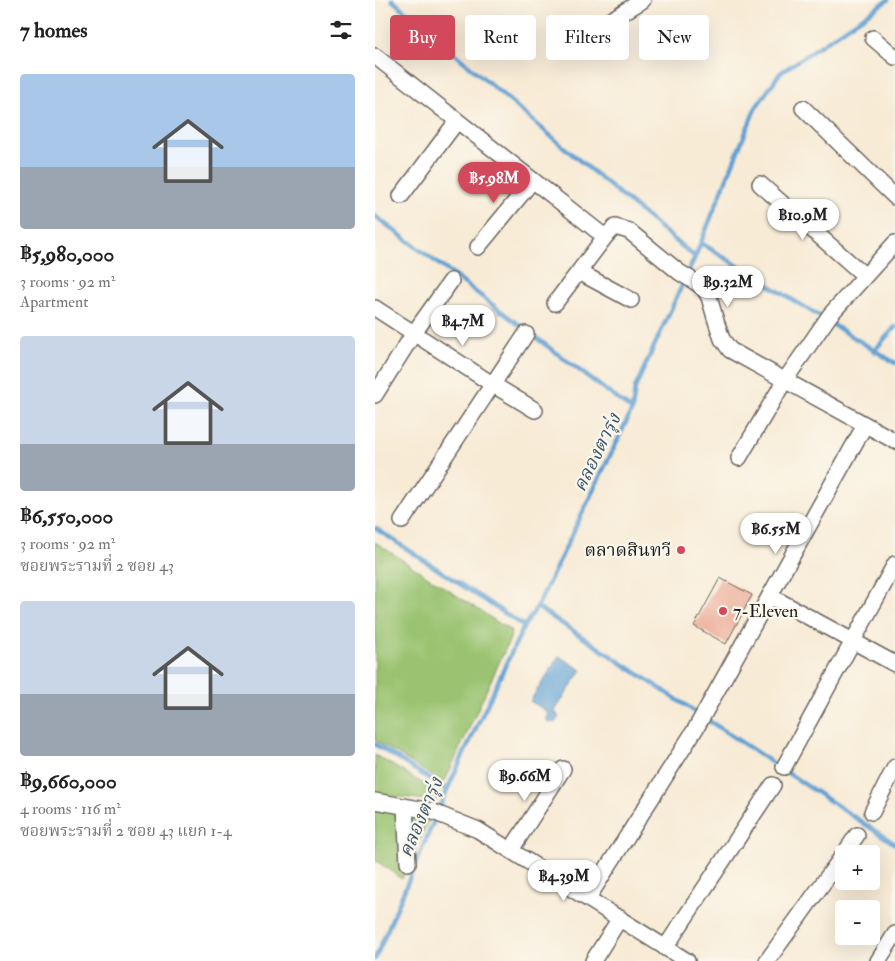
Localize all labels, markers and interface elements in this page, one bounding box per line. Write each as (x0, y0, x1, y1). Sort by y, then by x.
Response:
chip: Buy (390, 15, 455, 60)
chip: Rent (465, 15, 536, 60)
chip: Filters (546, 15, 629, 60)
chip: New (639, 15, 709, 60)
icon: filters (327, 16, 355, 44)
text: 7 homes (20, 17, 87, 44)
icon: home (143, 106, 233, 196)
pin: ฿5.98M (453, 162, 535, 204)
text: ฿5.98M (469, 168, 519, 188)
pin: ฿10.9M (762, 198, 844, 241)
text: ฿10.9M (778, 205, 828, 225)
text: ฿5,980,000 (20, 241, 114, 268)
pin: ฿9.32M (687, 266, 769, 308)
text: 3 rooms · 92 m² (20, 272, 115, 292)
text: ฿9.32M (703, 272, 753, 292)
text: Apartment (20, 292, 88, 312)
pin: ฿4.7M (428, 304, 498, 347)
text: ฿4.7M (441, 311, 485, 331)
icon: home (143, 368, 233, 458)
water label: คลองตารุ่ง (568, 408, 627, 496)
text: ฿6,550,000 (20, 503, 113, 530)
pin: ฿6.55M (735, 512, 817, 555)
text: ฿6.55M (751, 519, 801, 539)
text: 3 rooms · 92 m² (20, 534, 115, 554)
place label: ตลาดสินทวี (584, 539, 671, 562)
marker: ตลาดสินทวี (675, 544, 687, 556)
text: ซอยพระรามที่ 2 ซอย 43 (20, 556, 174, 576)
place label: 7-Eleven (733, 600, 798, 623)
marker: 7-Eleven (717, 605, 729, 617)
icon: home (143, 633, 233, 723)
pin: ฿9.66M (484, 760, 566, 802)
text: ฿9.66M (499, 766, 551, 786)
text: ฿9,660,000 (20, 768, 117, 795)
water label: คลองตารุ่ง (393, 772, 449, 861)
text: 4 rooms · 116 m² (20, 799, 121, 819)
text: ซอยพระรามที่ 2 ซอย 43 แยก 1-4 (20, 821, 232, 841)
map controls (835, 845, 880, 945)
button: + (835, 845, 880, 890)
pin: ฿4.39M (523, 860, 605, 902)
text: ฿4.39M (539, 866, 589, 886)
button: − (835, 900, 880, 945)

